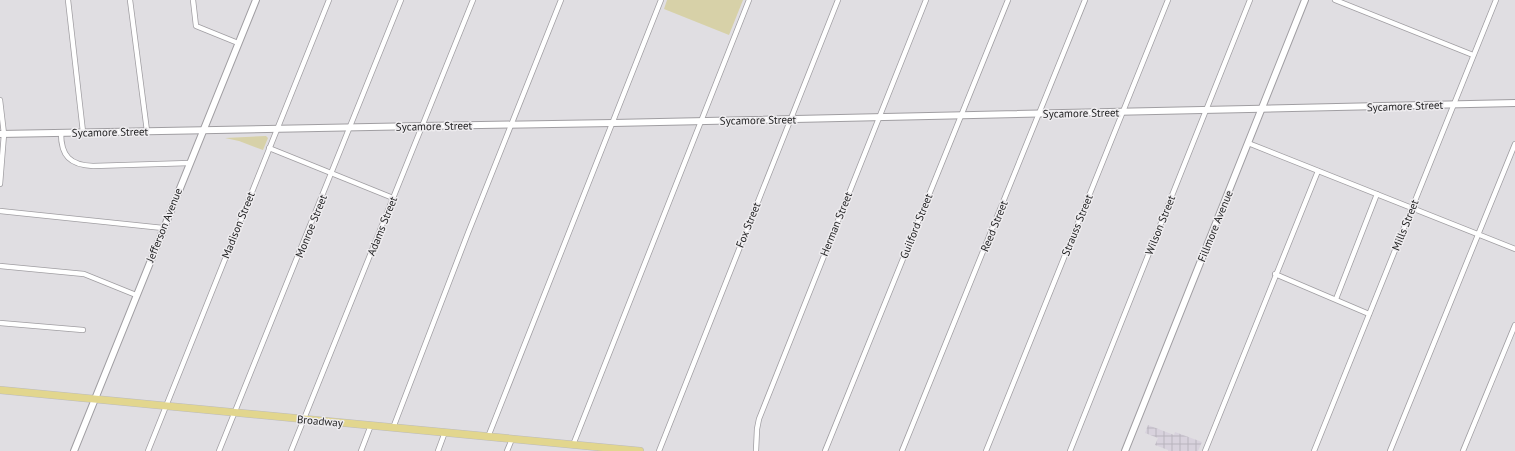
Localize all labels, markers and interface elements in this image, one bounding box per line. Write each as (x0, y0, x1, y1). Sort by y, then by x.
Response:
street label: Sycamore Street (1367, 98, 1444, 114)
street label: Sycamore Street (1043, 105, 1120, 121)
street label: Sycamore Street (720, 112, 797, 128)
street label: Sycamore Street (396, 118, 473, 134)
street label: Sycamore Street (72, 124, 149, 140)
street label: Jefferson Avenue (142, 186, 185, 265)
street label: Fillmore Avenue (1194, 188, 1236, 264)
street label: Madison Street (218, 189, 258, 260)
street label: Herman Street (817, 190, 855, 258)
street label: Guilford Street (897, 191, 935, 261)
street label: Monroe Street (292, 192, 330, 260)
street label: Strauss Street (1058, 192, 1096, 258)
street label: Wilson Street (1142, 193, 1178, 257)
street label: Adams Street (364, 194, 400, 258)
street label: Mills Street (1388, 197, 1422, 253)
street label: Reed Street (977, 198, 1011, 254)
street label: Fox Street (733, 200, 764, 250)
street label: Broadway (296, 412, 344, 430)

